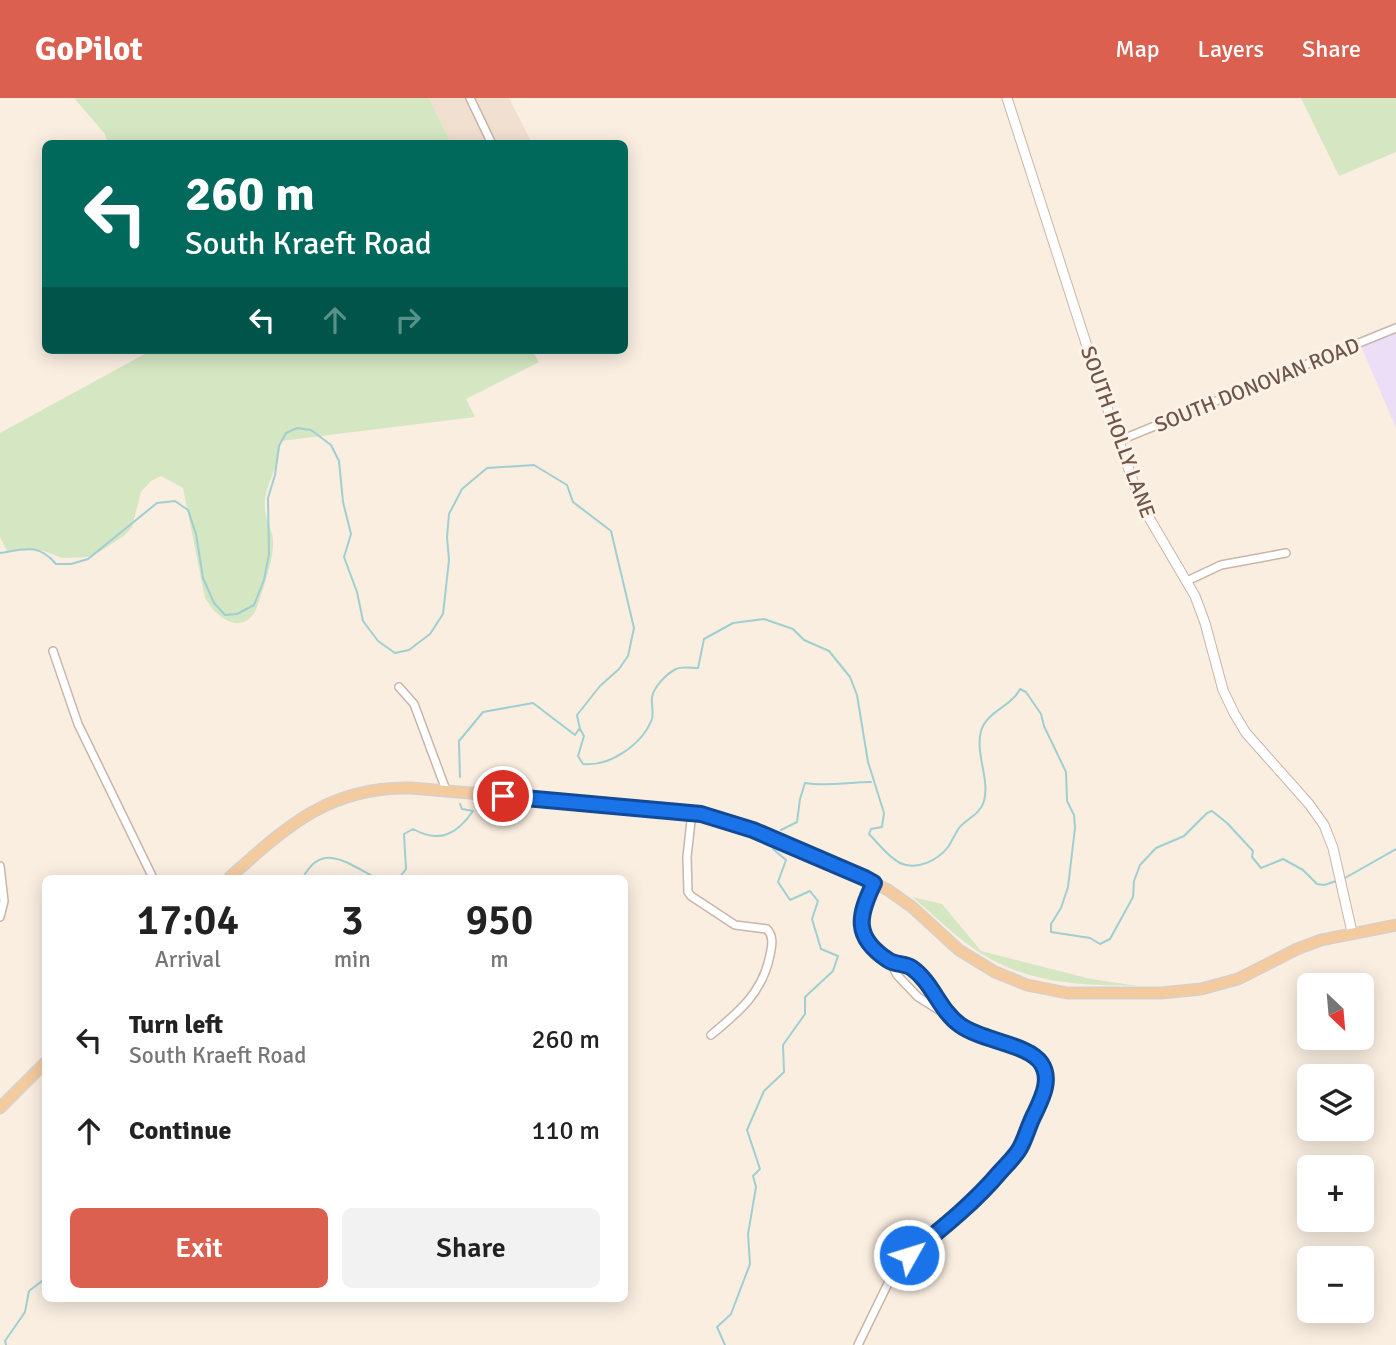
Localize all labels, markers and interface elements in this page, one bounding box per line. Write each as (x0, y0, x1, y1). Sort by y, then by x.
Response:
text: GoPilot (35, 29, 143, 70)
text: Map (1115, 34, 1160, 64)
text: Layers (1198, 34, 1264, 64)
text: Share (1302, 34, 1361, 64)
text: 260 m (185, 164, 315, 224)
icon: left (70, 168, 161, 259)
text: South Kraeft Road (185, 224, 432, 263)
icon: left (243, 301, 281, 339)
icon: ahead (316, 301, 354, 339)
icon: right (389, 301, 427, 339)
street label: SOUTH DONOVAN ROAD (1151, 332, 1363, 438)
street label: SOUTH HOLLY LANE (1075, 342, 1161, 522)
pin (473, 766, 533, 826)
icon: arrive (484, 777, 522, 815)
text: 17:04 (137, 895, 239, 946)
text: 3 (341, 895, 364, 946)
text: 950 (465, 895, 533, 946)
text: Arrival (155, 945, 221, 974)
text: min (334, 945, 371, 974)
text: m (490, 945, 509, 974)
north arrow (1297, 973, 1374, 1050)
map controls (1297, 973, 1374, 1323)
text: Turn left (129, 1009, 223, 1041)
icon: left (70, 1021, 108, 1059)
text: 260 m (531, 1024, 600, 1056)
text: South Kraeft Road (129, 1041, 306, 1070)
button: layers (1297, 1064, 1374, 1141)
icon: ahead (70, 1112, 108, 1150)
text: Continue (129, 1115, 231, 1147)
text: 110 m (531, 1115, 600, 1147)
button: + (1297, 1155, 1374, 1232)
button: Exit (70, 1208, 328, 1288)
button: Share (342, 1208, 600, 1288)
position arrow (872, 1218, 946, 1292)
button: − (1297, 1246, 1374, 1323)

